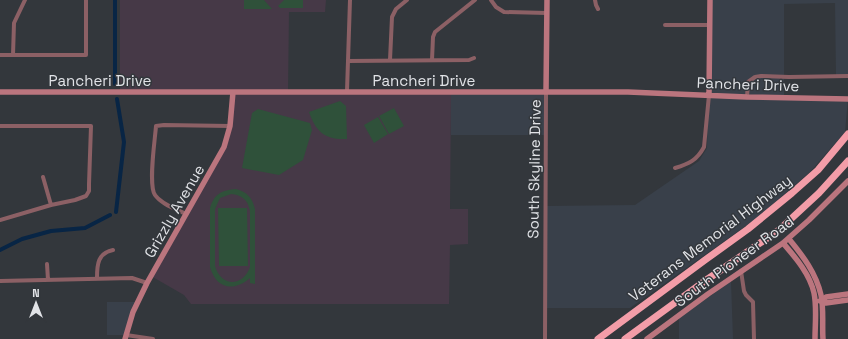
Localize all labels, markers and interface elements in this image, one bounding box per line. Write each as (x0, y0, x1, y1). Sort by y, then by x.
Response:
street label: Pancheri Drive (49, 71, 152, 90)
street label: Pancheri Drive (373, 71, 476, 90)
street label: Pancheri Drive (696, 73, 800, 95)
street label: South Skyline Drive (523, 99, 545, 239)
street label: Grizzly Avenue (140, 161, 208, 261)
street label: Veterans Memorial Highway (625, 171, 795, 305)
street label: South Pioneer Road (671, 211, 797, 311)
north arrow (16, 283, 56, 323)
text: N (32, 286, 40, 300)

